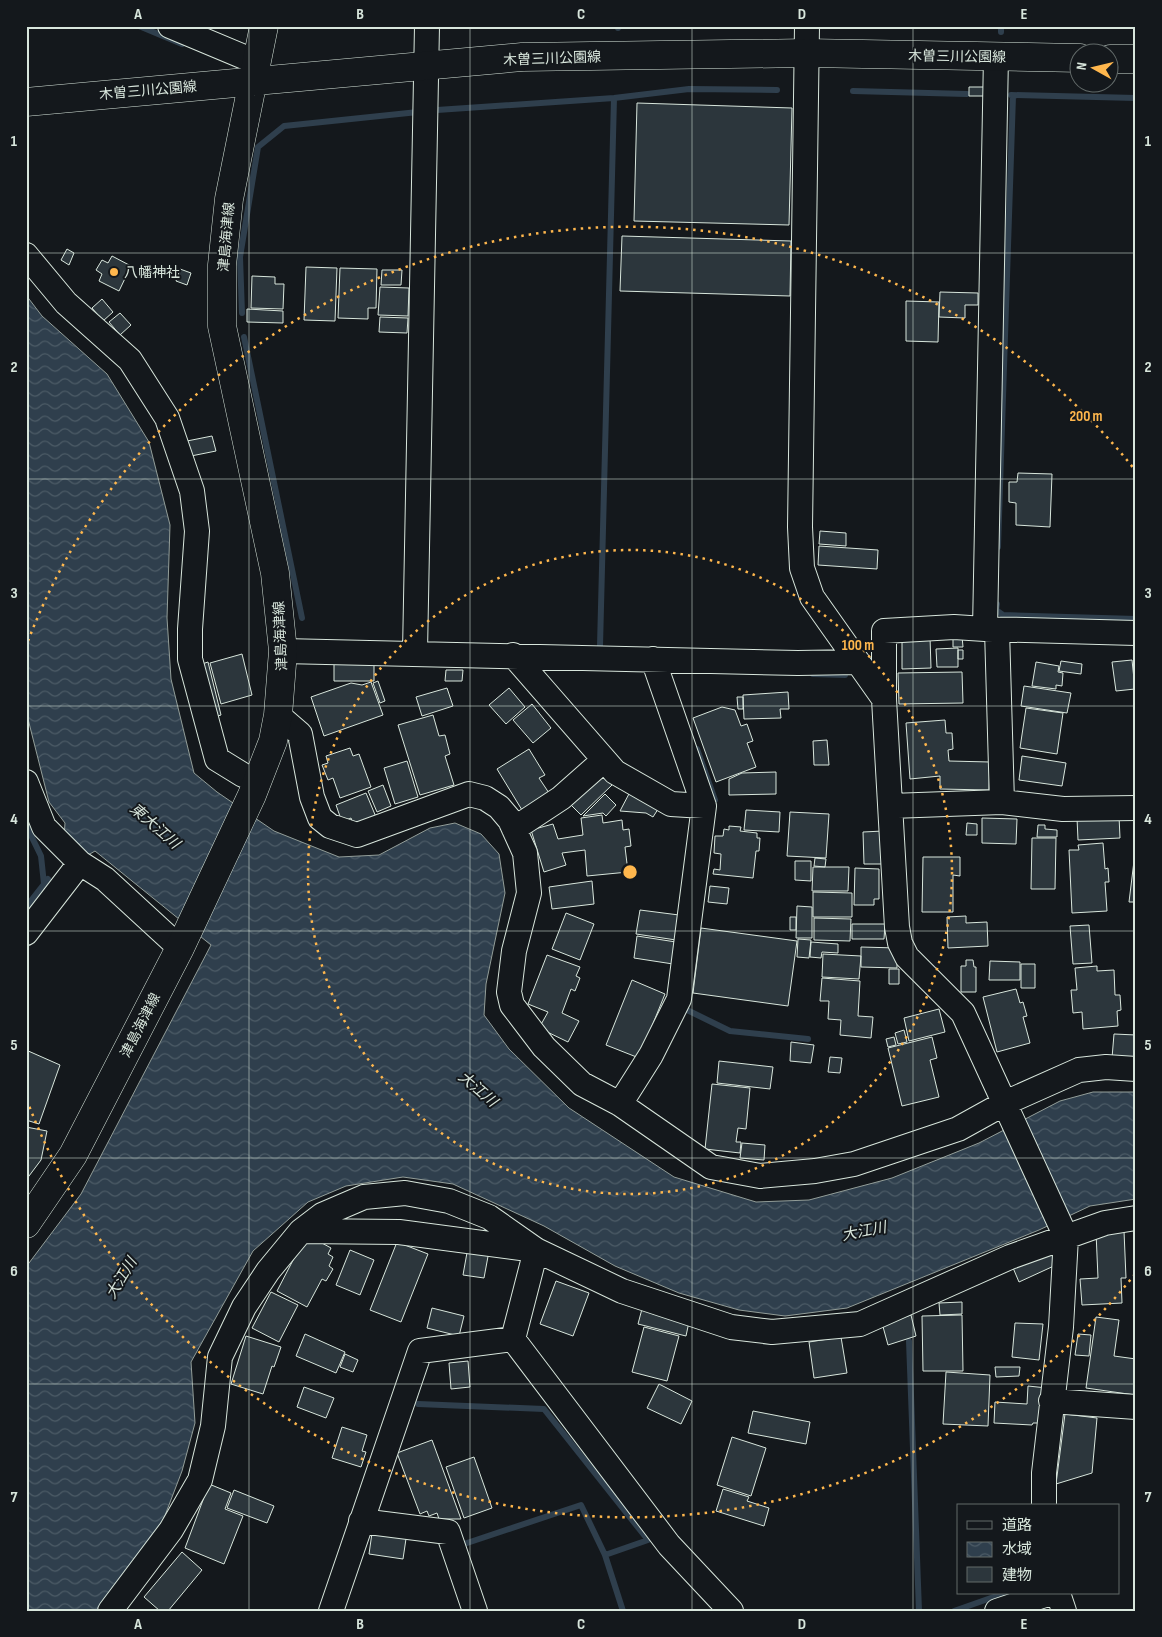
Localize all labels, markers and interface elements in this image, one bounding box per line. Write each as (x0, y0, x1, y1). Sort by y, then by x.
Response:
text: A (133, 5, 142, 24)
text: B (356, 5, 364, 24)
text: C (577, 5, 585, 24)
text: D (798, 5, 806, 24)
text: E (1021, 5, 1028, 24)
north arrow (1070, 42, 1120, 92)
street label: 木曽三川公園線 (908, 47, 1006, 66)
street label: 木曽三川公園線 (503, 48, 601, 69)
text: N (1073, 61, 1091, 71)
street label: 木曽三川公園線 (98, 78, 198, 103)
text: 1 (11, 132, 18, 151)
text: 1 (1145, 132, 1152, 151)
street label: 津島海津線 (215, 201, 238, 273)
place label: 八幡神社 (124, 264, 180, 281)
marker: 八幡神社 (108, 266, 120, 278)
text: 2 (10, 358, 18, 377)
text: 2 (1144, 358, 1152, 377)
text: 200 m (1069, 407, 1103, 426)
text: 3 (10, 584, 18, 603)
text: 3 (1144, 584, 1152, 603)
street label: 津島海津線 (270, 601, 291, 671)
text: 100 m (842, 636, 874, 655)
water label: 東大江川 (126, 800, 185, 855)
text: 4 (10, 810, 18, 829)
text: 4 (1144, 810, 1152, 829)
centre of rings (621, 863, 639, 881)
street label: 津島海津線 (117, 990, 164, 1060)
text: 5 (10, 1036, 18, 1055)
text: 5 (1144, 1036, 1152, 1055)
water label: 大江川 (454, 1068, 503, 1112)
water label: 大江川 (840, 1217, 890, 1245)
water label: 大江川 (102, 1252, 142, 1302)
text: 6 (10, 1262, 18, 1281)
text: 6 (1144, 1262, 1152, 1281)
text: 7 (11, 1488, 18, 1507)
text: 7 (1145, 1488, 1152, 1507)
legend (957, 1504, 1120, 1594)
text: 道路 (1002, 1516, 1032, 1535)
text: 水域 (1002, 1540, 1032, 1559)
text: 建物 (1002, 1566, 1032, 1585)
text: A (133, 1615, 142, 1634)
text: B (356, 1615, 364, 1634)
text: C (577, 1615, 585, 1634)
text: D (798, 1615, 806, 1634)
text: E (1021, 1615, 1028, 1634)

